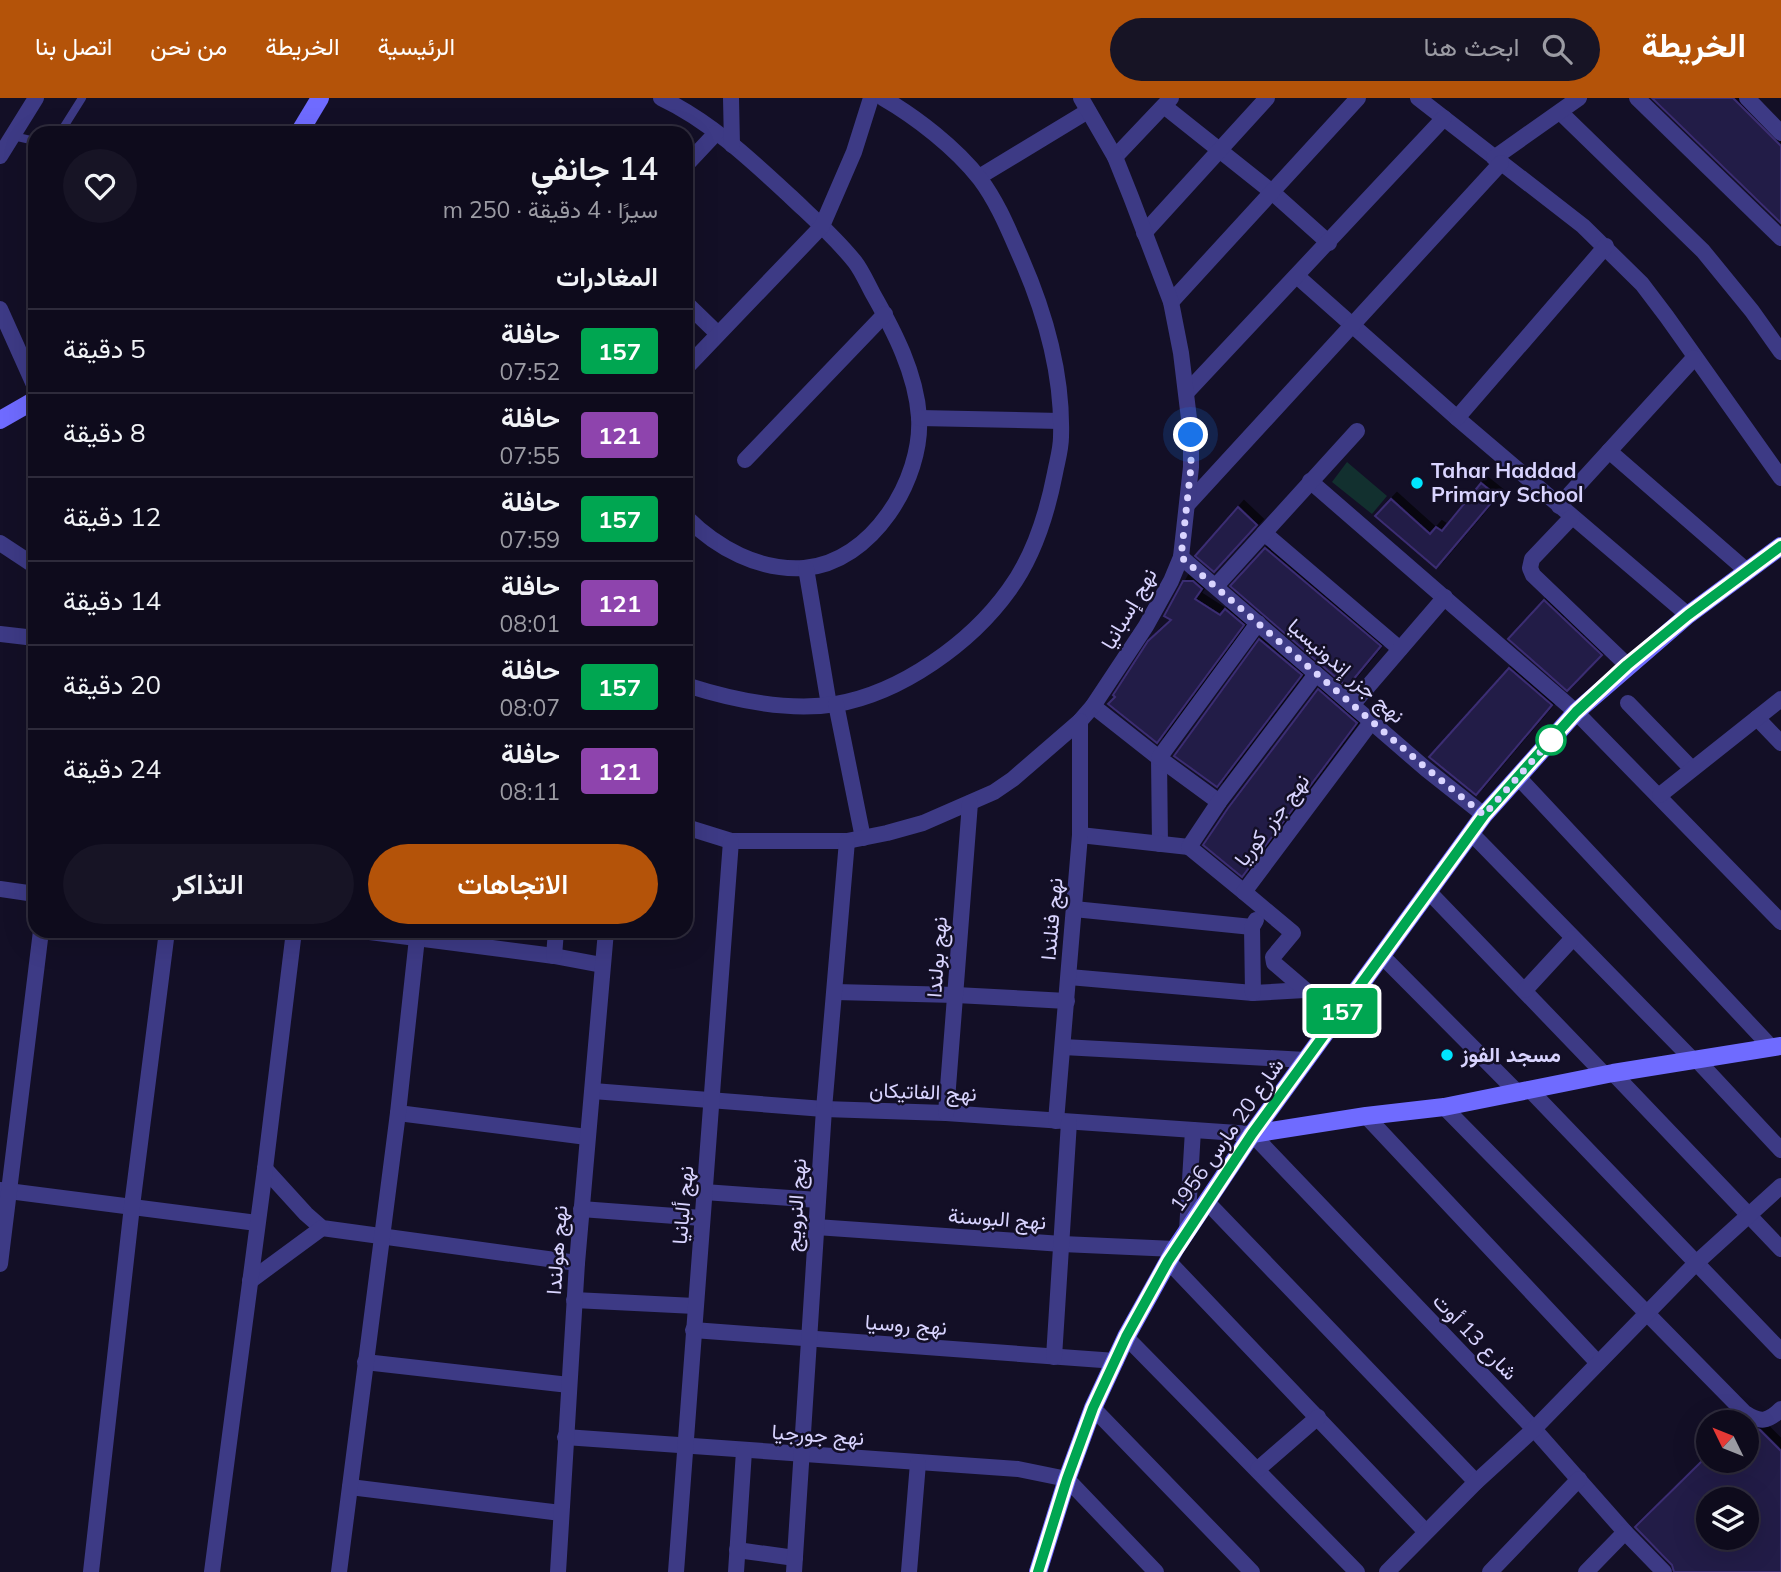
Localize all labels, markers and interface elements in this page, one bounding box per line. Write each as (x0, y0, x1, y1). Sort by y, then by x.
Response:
search box (1110, 18, 1600, 81)
text: الخريطة (1642, 24, 1746, 65)
text: ابحث هنا (1424, 30, 1520, 63)
icon: search (1538, 30, 1576, 68)
text: اتصل بنا (35, 31, 112, 61)
text: من نحن (150, 31, 227, 61)
text: الخريطة (265, 31, 339, 61)
text: الرئيسية (377, 31, 455, 61)
text: 14 جانفي (530, 147, 658, 188)
button: heart (63, 149, 137, 223)
text: سيرًا · 4 دقيقة · 250 m (443, 195, 658, 224)
text: المغادرات (556, 260, 658, 293)
text: حافلة (501, 317, 560, 350)
text: 5 دقيقة (63, 332, 146, 365)
text: 157 (598, 336, 641, 366)
text: 07:52 (500, 357, 560, 386)
text: حافلة (501, 401, 560, 434)
text: 8 دقيقة (63, 416, 146, 449)
your location (1173, 417, 1208, 452)
text: 121 (598, 420, 641, 450)
text: 07:55 (500, 441, 560, 470)
place label: Tahar Haddad Primary School (1431, 457, 1584, 507)
marker: Tahar Haddad Primary School (1409, 475, 1425, 491)
text: حافلة (501, 485, 560, 518)
text: 12 دقيقة (63, 500, 161, 533)
text: 157 (598, 504, 641, 534)
text: 07:59 (500, 525, 560, 554)
street label: نهج إسبانيا (1094, 563, 1164, 655)
text: حافلة (501, 569, 560, 602)
text: 14 دقيقة (63, 584, 161, 617)
text: 121 (598, 588, 641, 618)
text: 08:01 (500, 609, 560, 638)
street label: نهج جزر إندونيسيا (1281, 612, 1411, 730)
text: حافلة (501, 653, 560, 686)
text: 20 دقيقة (63, 668, 161, 701)
text: 157 (598, 672, 641, 702)
text: 08:07 (500, 693, 560, 722)
unlabelled marker (1536, 725, 1566, 755)
text: حافلة (501, 737, 560, 770)
text: 24 دقيقة (63, 752, 161, 785)
text: 121 (598, 756, 641, 786)
street label: نهج جزر كوريا (1228, 768, 1316, 872)
text: 08:11 (500, 777, 560, 806)
button: التذاكر (63, 844, 354, 924)
button: الاتجاهات (368, 844, 658, 924)
street label: نهج فنلندا (1034, 877, 1070, 961)
street label: نهج بولندا (920, 916, 954, 998)
line badge: 157 (1302, 988, 1382, 1034)
text: 157 (1320, 996, 1364, 1026)
place label: مسجد الفوز (1460, 1041, 1561, 1068)
marker: مسجد الفوز (1439, 1047, 1455, 1063)
street label: شارع 20 مارس 1956 (1164, 1053, 1290, 1217)
street label: نهج الفاتيكان (869, 1076, 977, 1108)
street label: نهج النرويج (779, 1157, 813, 1253)
street label: نهج ألبانيا (666, 1164, 700, 1246)
street label: نهج البوسنة (947, 1202, 1047, 1236)
street label: نهج هولندا (540, 1204, 574, 1296)
street label: شارع 13 أوت (1426, 1287, 1524, 1387)
street label: نهج روسيا (864, 1308, 948, 1342)
north arrow (1696, 1410, 1759, 1474)
map controls (1696, 1410, 1759, 1550)
street label: نهج جورجيا (771, 1418, 865, 1452)
button: layers (1696, 1487, 1759, 1550)

